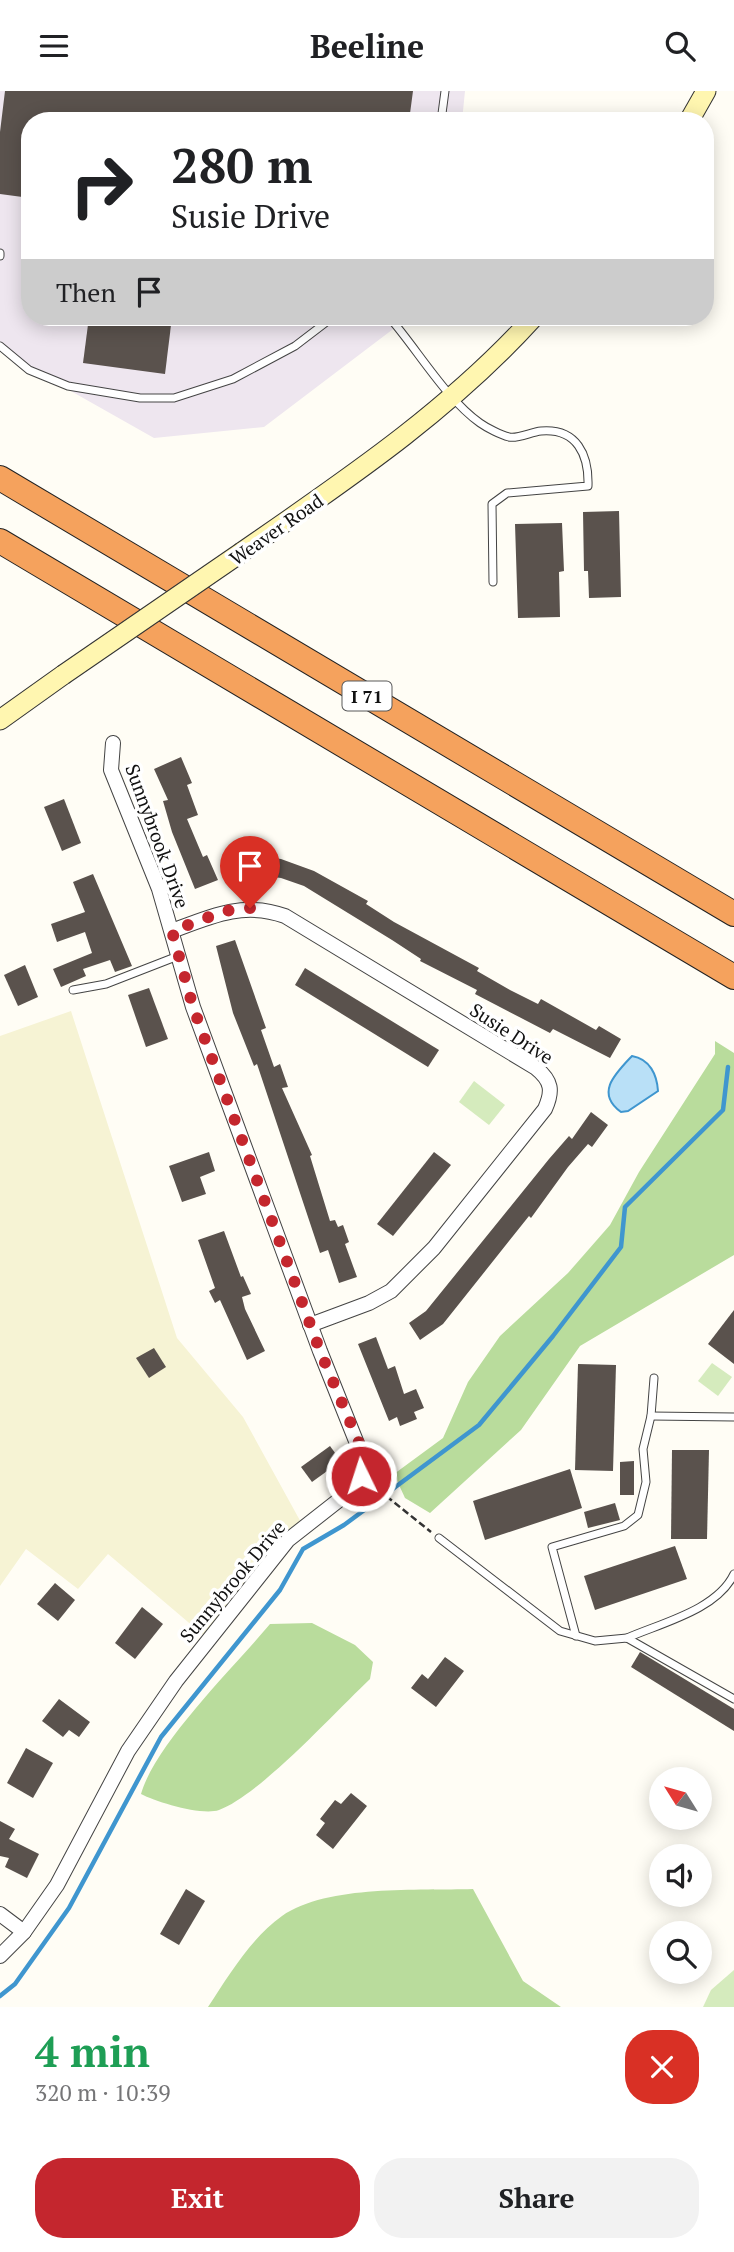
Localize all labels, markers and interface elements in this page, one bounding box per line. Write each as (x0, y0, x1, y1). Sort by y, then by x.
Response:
text: Beeline (310, 25, 424, 67)
icon: menu (35, 27, 73, 65)
icon: search (661, 27, 699, 65)
text: 280 m (171, 132, 313, 197)
icon: right (56, 140, 147, 231)
text: Susie Drive (171, 195, 330, 237)
icon: arrive (130, 273, 168, 311)
text: Then (56, 275, 116, 309)
street label: Weaver Road (224, 487, 328, 570)
road number: I 71 (342, 681, 392, 711)
street label: Sunnybrook Drive (120, 760, 196, 912)
pin (220, 836, 280, 908)
icon: arrive (231, 847, 269, 885)
street label: Susie Drive (466, 997, 558, 1069)
position arrow (324, 1439, 398, 1513)
street label: Sunnybrook Drive (174, 1515, 290, 1647)
north arrow (649, 1767, 712, 1831)
map controls (649, 1767, 712, 1984)
button: sound (649, 1844, 712, 1907)
button: search (649, 1921, 712, 1984)
text: 4 min (35, 2023, 150, 2079)
button: close (625, 2030, 699, 2104)
text: 320 m · 10:39 (35, 2077, 170, 2108)
button: Exit (35, 2158, 360, 2238)
button: Share (374, 2158, 699, 2238)

